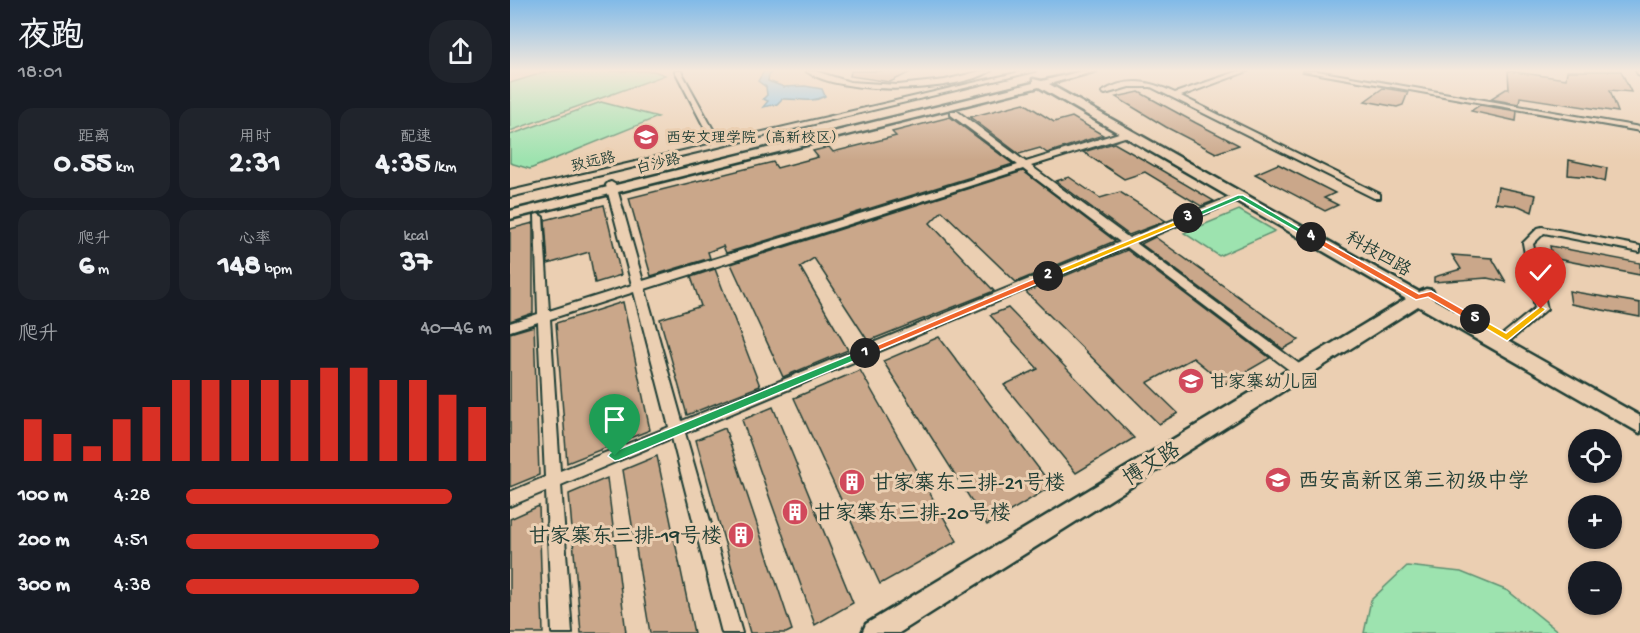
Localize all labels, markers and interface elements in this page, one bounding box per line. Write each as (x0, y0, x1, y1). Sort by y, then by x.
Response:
text: 夜跑 (18, 20, 84, 58)
button: share (429, 20, 492, 83)
text: 18:01 (18, 62, 63, 85)
school or university icon: 西安文理学院（高新校区） (631, 122, 661, 152)
text: 距离 (78, 129, 110, 148)
text: 用时 (239, 129, 271, 148)
text: 配速 (400, 129, 432, 148)
place label: 西安文理学院（高新校区） (666, 129, 846, 148)
text: 0.55 (54, 148, 112, 183)
text: 2:31 (229, 148, 281, 183)
text: 4:35 (375, 148, 430, 183)
street label: 致远路 (569, 149, 617, 177)
street label: 白沙路 (634, 151, 683, 179)
text: km (112, 159, 134, 178)
text: /km (430, 159, 457, 178)
pin: 3 (1173, 203, 1203, 233)
text: 3 (1184, 208, 1192, 227)
pin: 4 (1296, 222, 1326, 252)
text: 4 (1307, 227, 1315, 246)
street label: 科技四路 (1341, 227, 1415, 282)
text: kcal (404, 228, 428, 247)
text: 爬升 (78, 231, 110, 250)
text: 心率 (239, 231, 271, 250)
text: 37 (400, 247, 432, 282)
pin (1515, 247, 1566, 309)
text: 6 (79, 250, 94, 285)
text: 148 (218, 250, 261, 285)
icon: check (1524, 256, 1557, 289)
text: m (94, 261, 109, 280)
text: bpm (261, 261, 292, 280)
pin: 2 (1033, 261, 1063, 291)
text: 2 (1044, 266, 1052, 285)
pin: 5 (1460, 304, 1490, 334)
text: 5 (1471, 309, 1479, 328)
text: 40–46 m (420, 318, 492, 341)
text: 爬升 (18, 324, 58, 347)
pin: 1 (850, 338, 880, 368)
text: 1 (862, 343, 868, 362)
school or university icon: 甘家寨幼儿园 (1176, 366, 1206, 396)
place label: 甘家寨幼儿园 (1210, 371, 1318, 394)
pin (589, 394, 640, 456)
icon: arrive (598, 403, 631, 436)
map controls (1568, 429, 1622, 615)
button: locate (1568, 429, 1622, 483)
street label: 博文路 (1118, 437, 1186, 493)
school or university icon: 西安高新区第三初级中学 (1263, 465, 1293, 495)
building icon: 甘家寨东三排-21号楼 (837, 467, 867, 497)
place label: 西安高新区第三初级中学 (1298, 469, 1529, 496)
place label: 甘家寨东三排-21号楼 (872, 471, 1065, 498)
text: 100 m (18, 485, 68, 508)
text: 4:28 (114, 485, 151, 508)
button: + (1568, 495, 1622, 549)
building icon: 甘家寨东三排-20号楼 (780, 497, 810, 527)
place label: 甘家寨东三排-20号楼 (814, 501, 1011, 528)
building icon: 甘家寨东三排-19号楼 (726, 520, 756, 550)
place label: 甘家寨东三排-19号楼 (528, 524, 722, 551)
text: 200 m (18, 530, 69, 553)
text: 4:51 (114, 530, 148, 553)
button: − (1568, 561, 1622, 615)
text: 300 m (18, 575, 70, 598)
text: 4:38 (114, 575, 151, 598)

